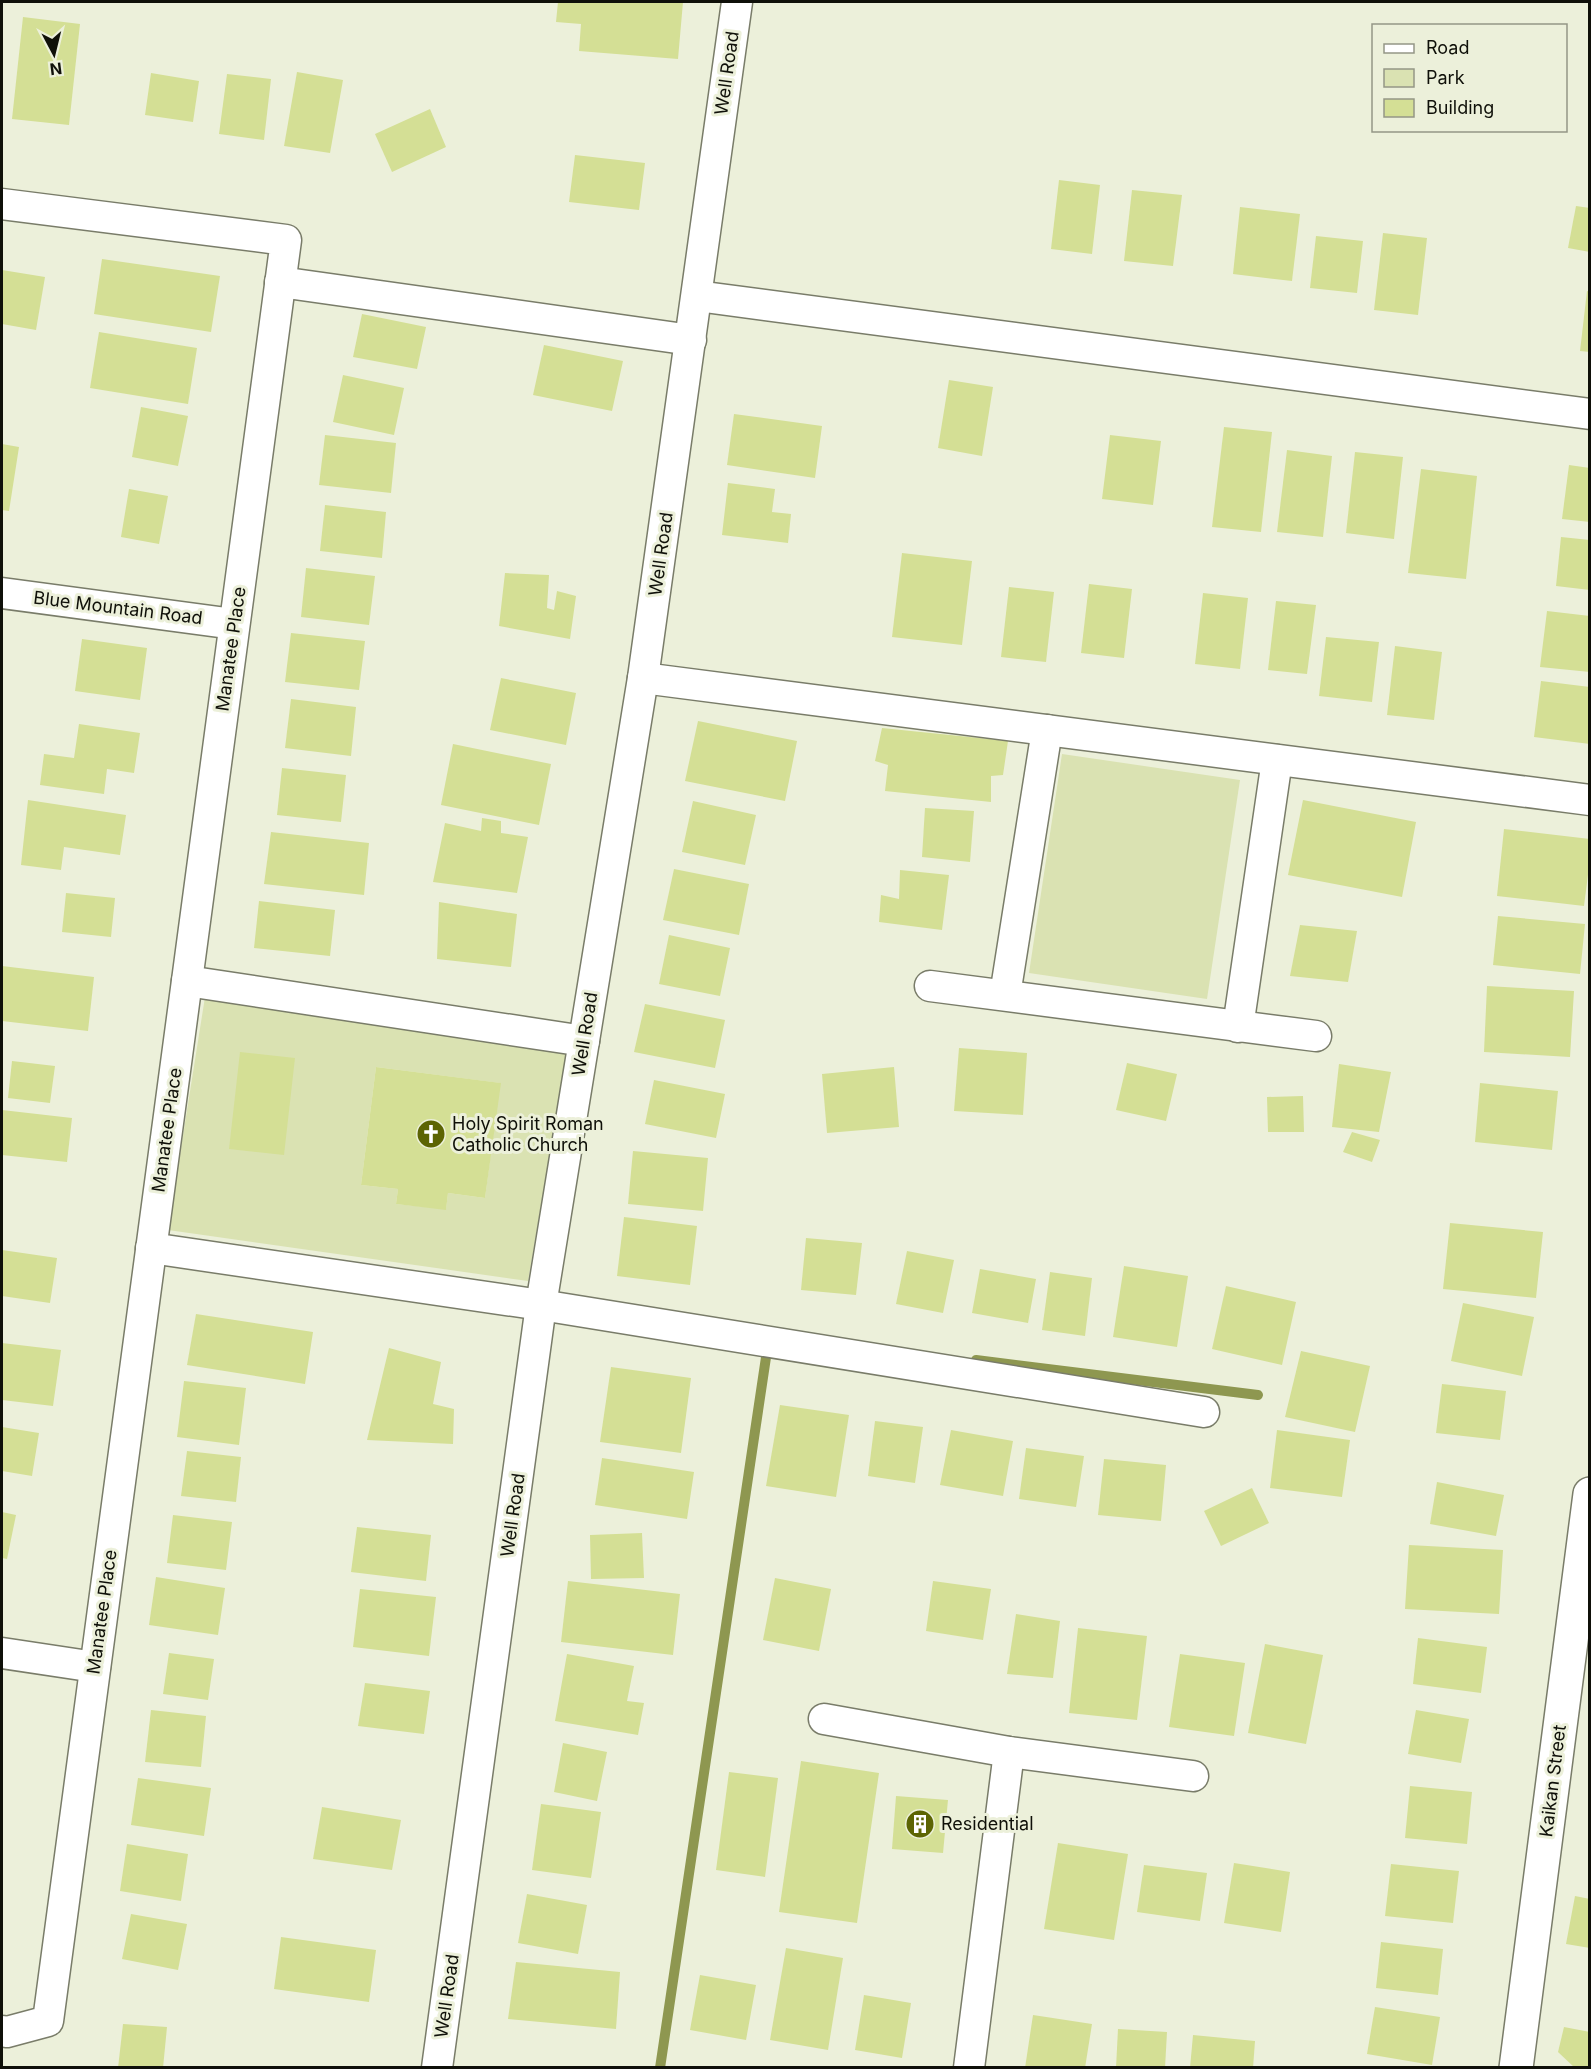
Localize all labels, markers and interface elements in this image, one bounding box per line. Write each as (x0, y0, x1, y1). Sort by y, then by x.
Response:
north arrow (24, 24, 84, 84)
legend (1372, 24, 1567, 132)
street label: Well Road (710, 30, 743, 116)
text: Road (1426, 37, 1469, 58)
text: N (49, 58, 63, 80)
text: Park (1426, 67, 1465, 88)
text: Building (1426, 97, 1494, 118)
street label: Well Road (644, 511, 677, 597)
street label: Manatee Place (211, 585, 250, 713)
street label: Blue Mountain Road (32, 587, 204, 628)
street label: Well Road (568, 991, 601, 1077)
street label: Manatee Place (147, 1066, 186, 1194)
place label: Holy Spirit Roman Catholic Church (452, 1113, 604, 1155)
church icon: Holy Spirit Roman Catholic Church (415, 1118, 447, 1150)
street label: Well Road (496, 1472, 529, 1558)
street label: Manatee Place (82, 1548, 121, 1676)
street label: Kaikan Street (1535, 1723, 1570, 1838)
building icon: Residential (904, 1808, 936, 1840)
place label: Residential (941, 1813, 1034, 1834)
street label: Well Road (430, 1953, 463, 2039)

